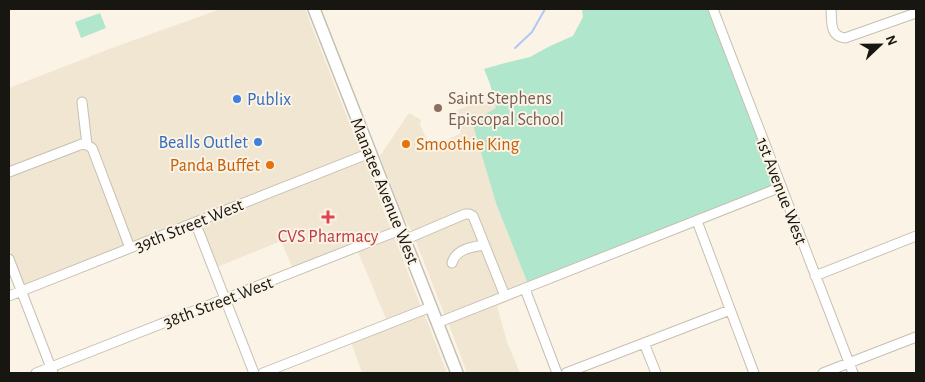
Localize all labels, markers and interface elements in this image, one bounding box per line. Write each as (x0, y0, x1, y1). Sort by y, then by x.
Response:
north arrow (855, 20, 905, 70)
text: N (883, 33, 899, 48)
place label: Saint Stephens Episcopal School (448, 90, 564, 129)
place label: Publix (247, 91, 291, 109)
marker: Publix (231, 93, 243, 105)
marker: Saint Stephens Episcopal School (432, 102, 444, 114)
street label: Manatee Avenue West (346, 116, 422, 267)
place label: Bealls Outlet (159, 134, 248, 152)
street label: 1st Avenue West (752, 135, 810, 248)
marker: Bealls Outlet (252, 136, 264, 148)
place label: Smoothie King (416, 136, 520, 154)
marker: Smoothie King (400, 138, 412, 150)
place label: Panda Buffet (170, 157, 260, 175)
marker: Panda Buffet (264, 159, 276, 171)
street label: 39th Street West (133, 196, 246, 256)
marker: CVS Pharmacy (322, 211, 334, 223)
place label: CVS Pharmacy (278, 228, 379, 246)
street label: 38th Street West (161, 274, 276, 332)

